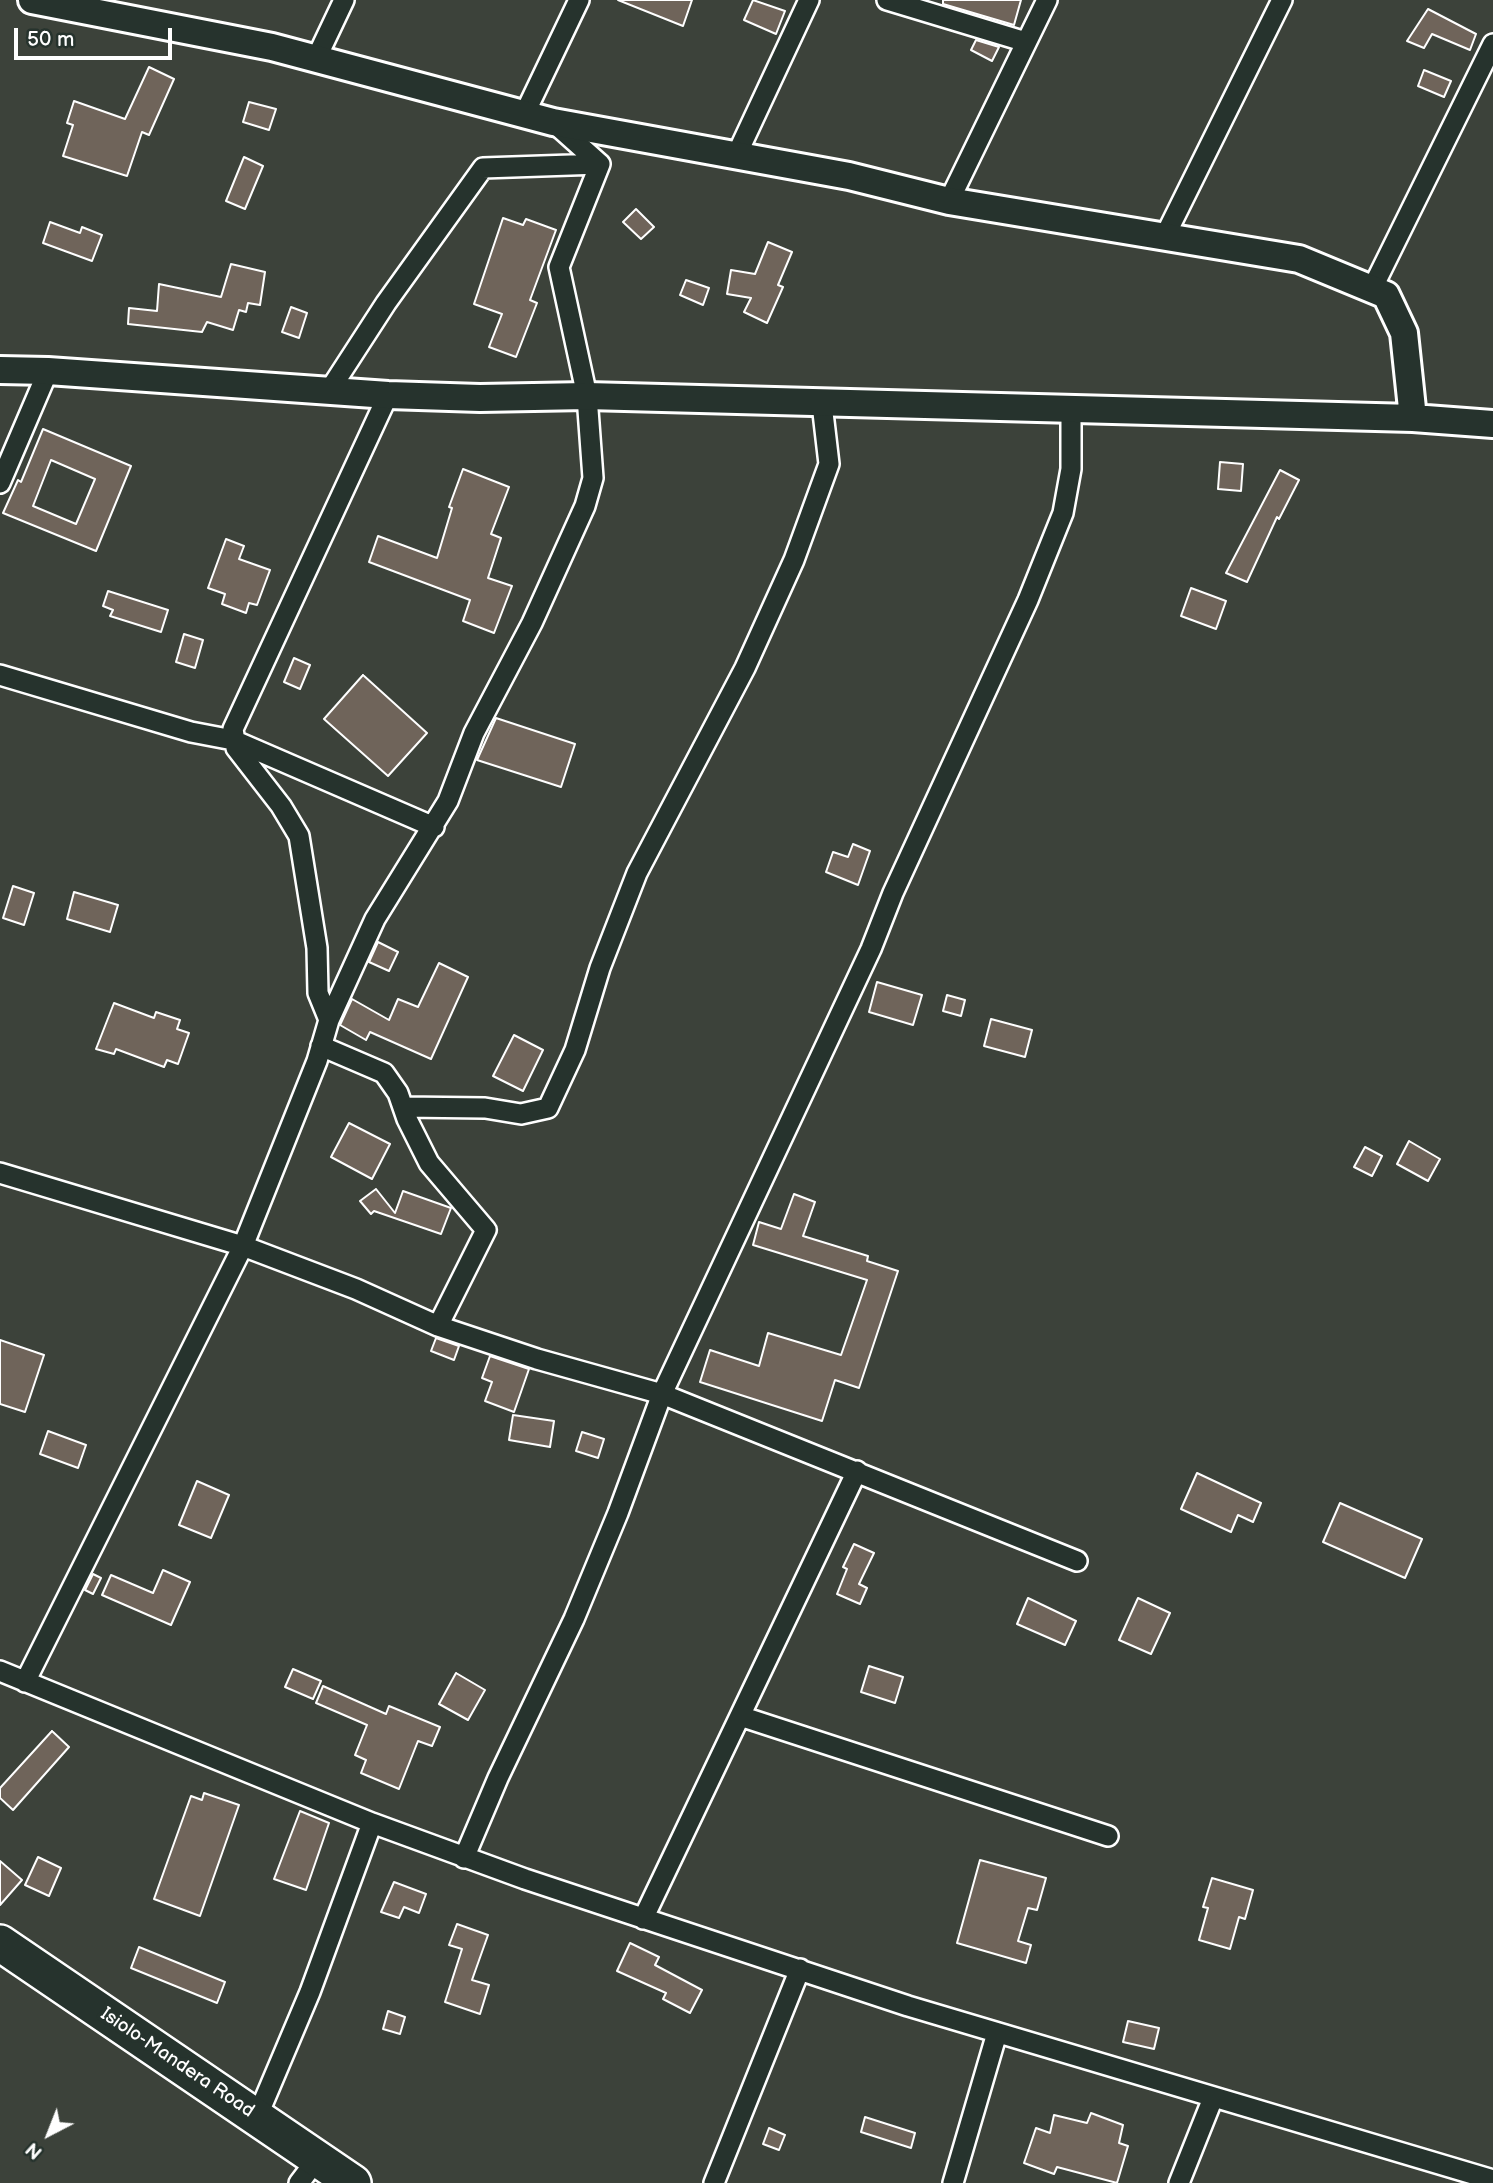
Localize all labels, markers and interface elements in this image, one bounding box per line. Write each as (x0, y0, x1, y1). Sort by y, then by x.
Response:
scale bar (18, 14, 175, 58)
text: 50 m (27, 27, 74, 52)
street label: Isiolo-Mandera Road (96, 2003, 258, 2123)
north arrow (14, 2099, 84, 2169)
text: N (22, 2137, 48, 2163)

